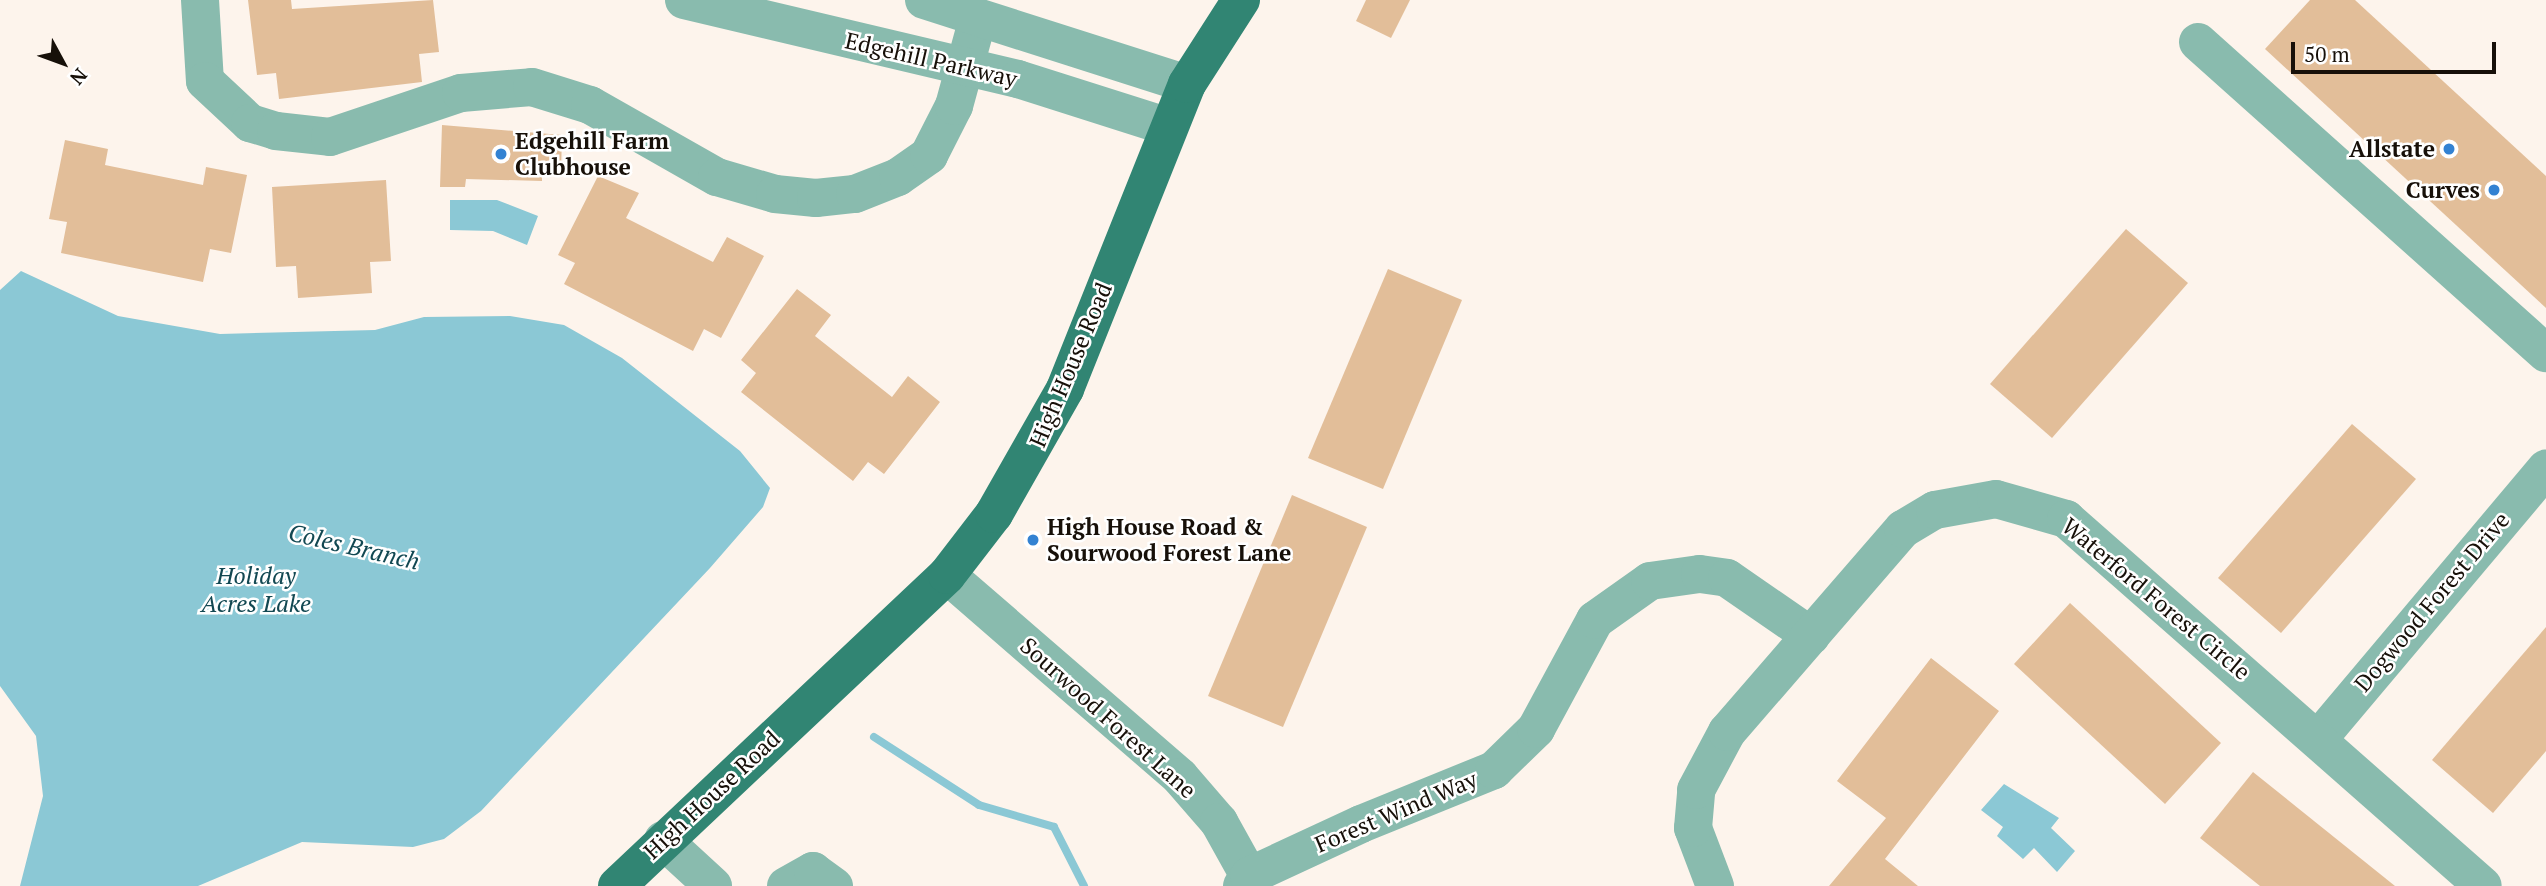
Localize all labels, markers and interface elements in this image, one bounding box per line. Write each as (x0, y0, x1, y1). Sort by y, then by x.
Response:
street label: Edgehill Parkway (842, 27, 1020, 93)
north arrow (28, 28, 98, 98)
scale bar (2294, 28, 2499, 72)
text: 50 m (2304, 40, 2350, 68)
text: N (65, 63, 93, 91)
place label: Edgehill Farm Clubhouse (515, 127, 669, 181)
place label: Allstate (2349, 135, 2435, 163)
marker: Allstate (2441, 141, 2457, 157)
marker: Edgehill Farm Clubhouse (493, 146, 509, 162)
place label: Curves (2406, 176, 2480, 204)
marker: Curves (2486, 182, 2502, 198)
street label: High House Road (1024, 279, 1118, 451)
street label: Dogwood Forest Drive (2349, 507, 2515, 697)
street label: Waterford Forest Circle (2056, 512, 2256, 686)
place label: High House Road & Sourwood Forest Lane (1047, 513, 1291, 567)
water label: Coles Branch (286, 518, 422, 576)
marker: High House Road & Sourwood Forest Lane (1025, 532, 1041, 548)
water label: Holiday Acres Lake (201, 562, 311, 618)
street label: Sourwood Forest Lane (1015, 632, 1201, 804)
street label: High House Road (638, 725, 786, 865)
street label: Forest Wind Way (1311, 765, 1481, 859)

